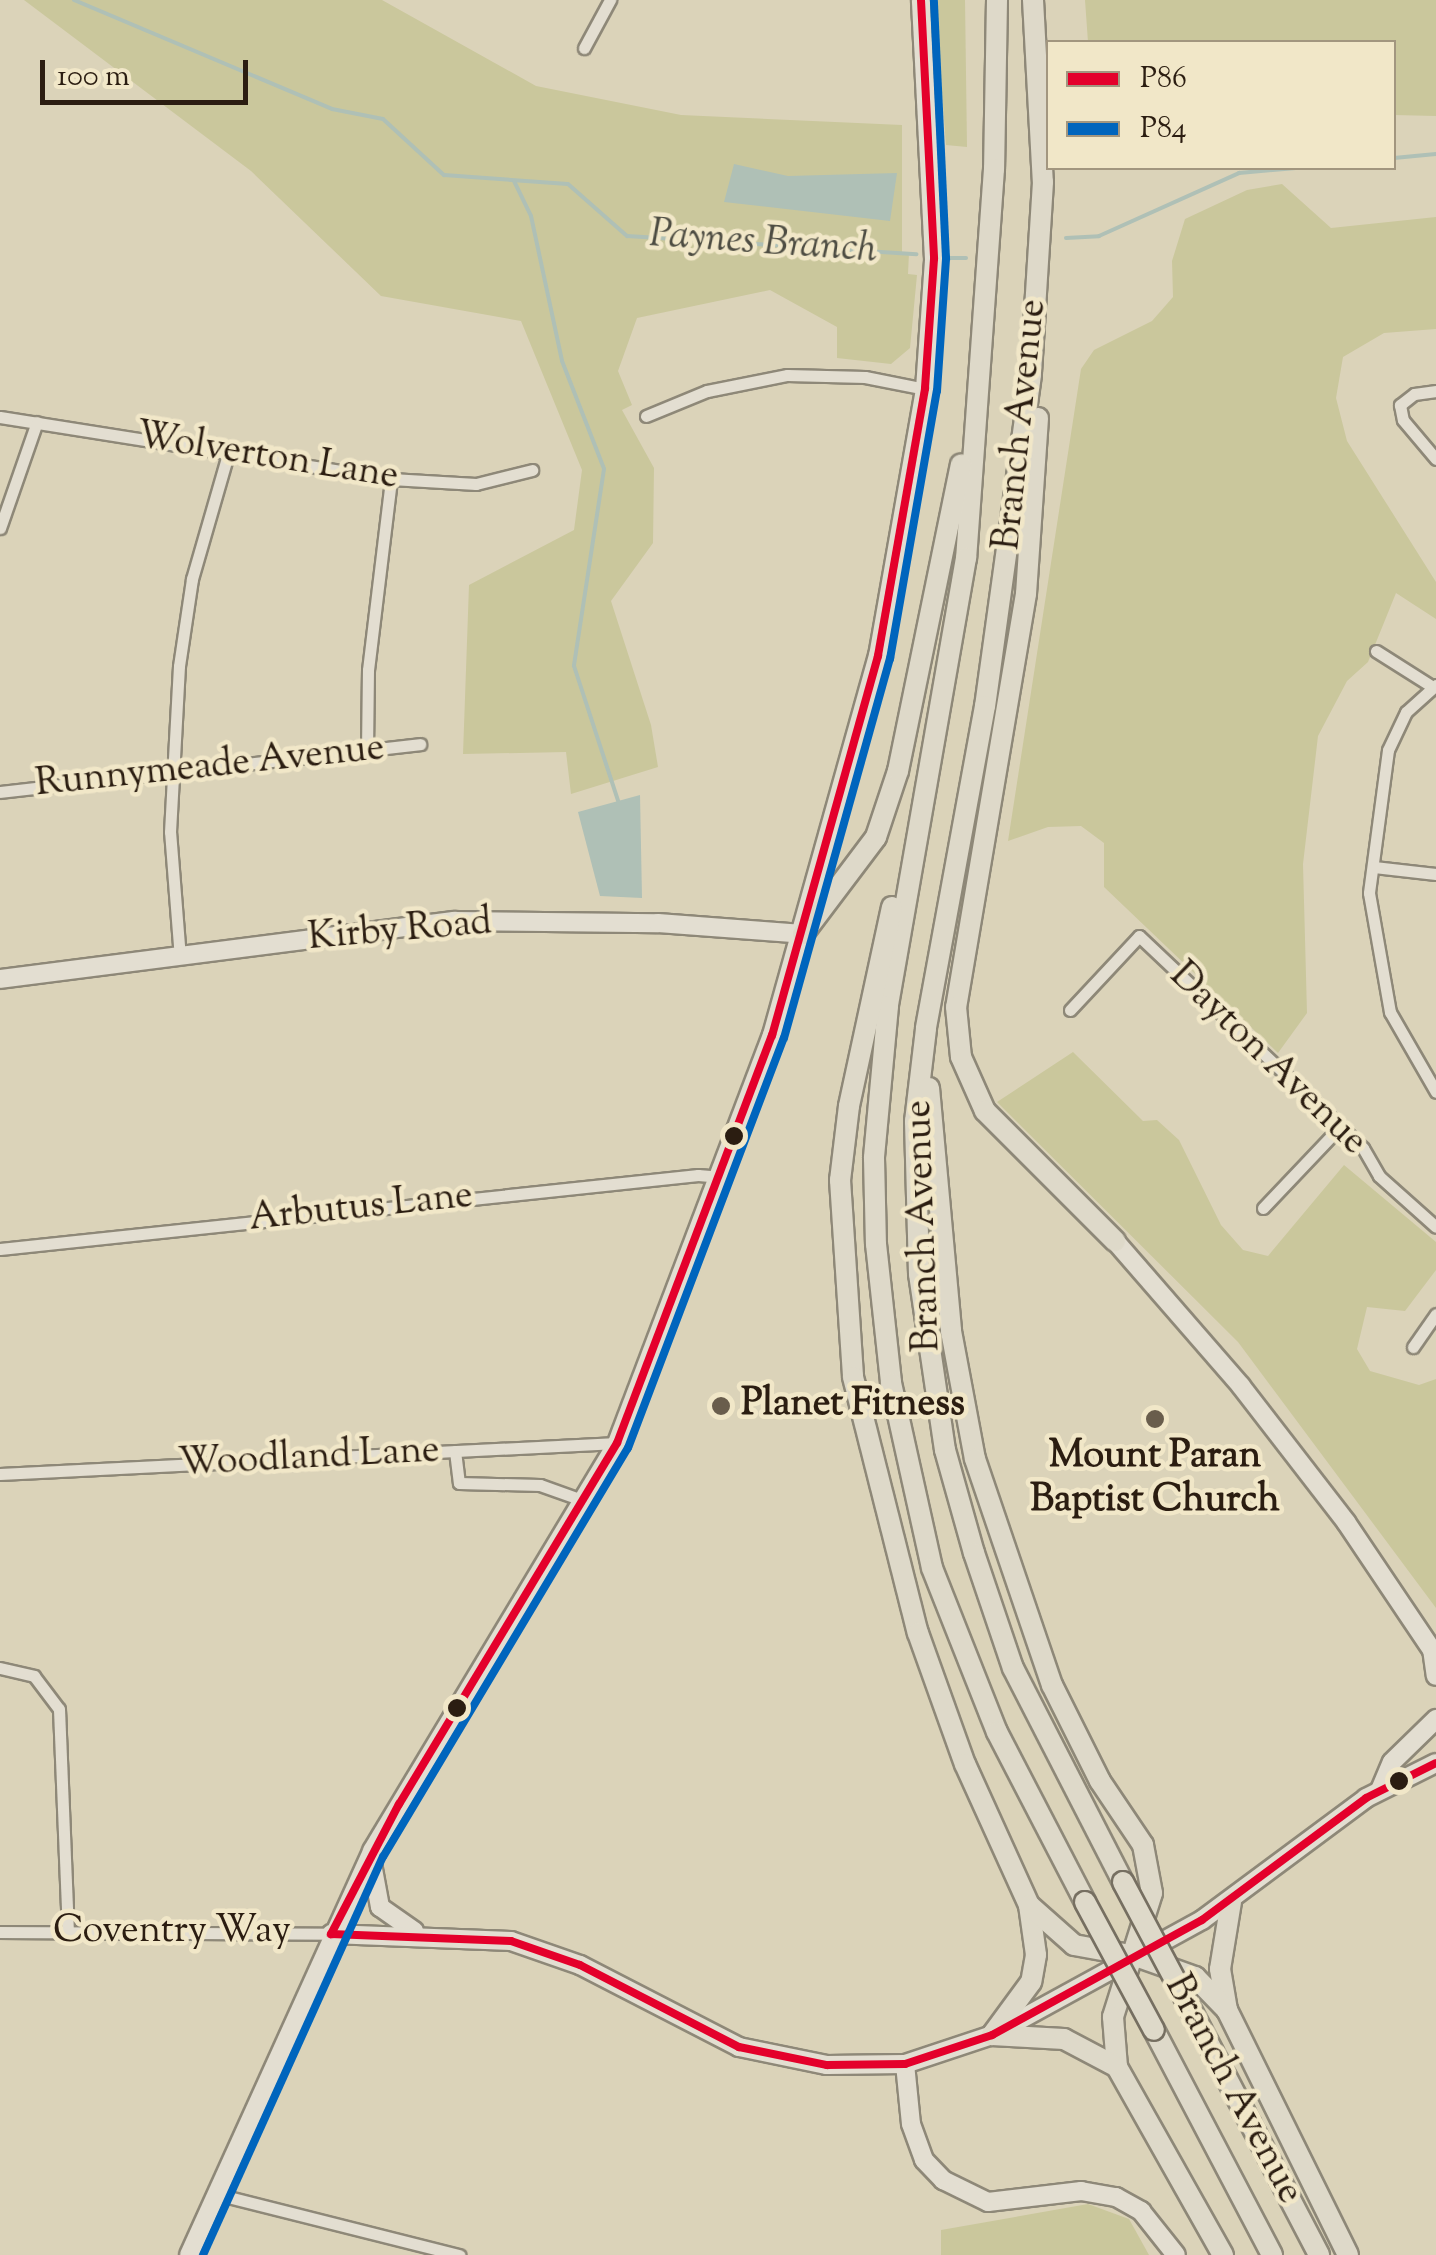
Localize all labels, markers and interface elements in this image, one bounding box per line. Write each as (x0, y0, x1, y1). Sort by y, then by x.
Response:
scale bar (45, 40, 252, 102)
legend (1046, 40, 1396, 170)
text: 100 m (57, 56, 130, 99)
text: P86 (1140, 58, 1187, 101)
text: P84 (1140, 108, 1187, 151)
water label: Paynes Branch (648, 212, 878, 276)
street label: Branch Avenue (986, 297, 1058, 553)
street label: Wolverton Lane (133, 415, 401, 501)
street label: Runnymeade Avenue (33, 727, 387, 809)
street label: Kirby Road (306, 901, 494, 963)
street label: Dayton Avenue (1159, 954, 1375, 1166)
street label: Branch Avenue (898, 1099, 952, 1353)
unlabelled marker (724, 1126, 744, 1146)
street label: Arbutus Lane (247, 1175, 475, 1243)
place label: Planet Fitness (741, 1383, 965, 1429)
marker: Planet Fitness (710, 1395, 732, 1417)
marker: Mount Paran Baptist Church (1144, 1408, 1166, 1430)
street label: Woodland Lane (177, 1429, 441, 1489)
place label: Mount Paran Baptist Church (1030, 1435, 1280, 1525)
unlabelled marker (447, 1698, 467, 1718)
unlabelled marker (1389, 1771, 1409, 1791)
street label: Coventry Way (53, 1910, 291, 1956)
street label: Branch Avenue (1153, 1968, 1311, 2212)

